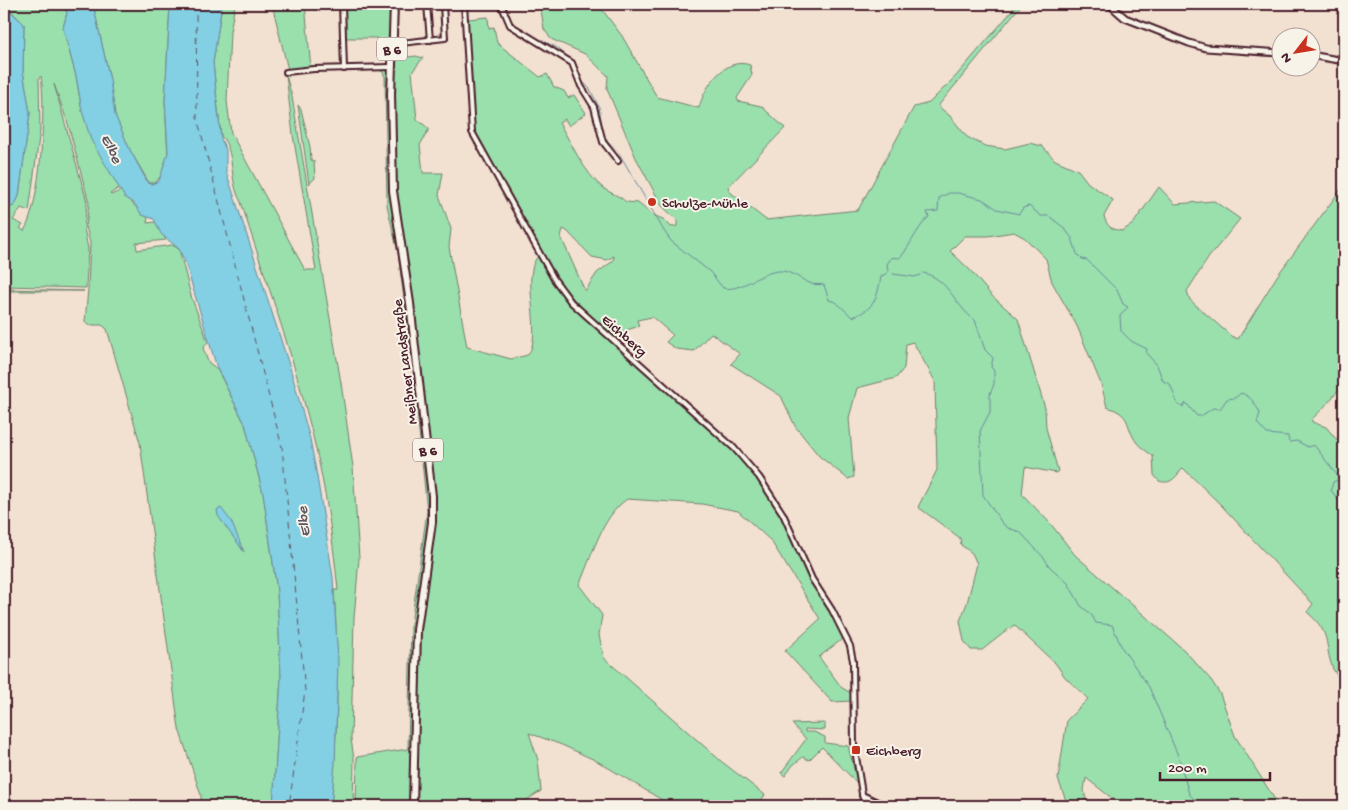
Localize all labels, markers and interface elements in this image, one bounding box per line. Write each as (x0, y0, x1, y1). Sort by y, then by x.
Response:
north arrow (1270, 28, 1320, 78)
road number: B 6 (377, 38, 407, 61)
text: N (1277, 49, 1297, 66)
water label: Elbe (95, 132, 125, 168)
place label: Schulze-Mühle (662, 195, 748, 213)
marker: Schulze-Mühle (646, 196, 658, 208)
street label: Meißner Landstraße (389, 298, 423, 425)
street label: Eichberg (597, 311, 650, 362)
road number: B 6 (413, 438, 443, 462)
water label: Elbe (294, 505, 317, 538)
place label: Eichberg (866, 743, 921, 761)
marker: Eichberg (850, 744, 862, 756)
scale bar (1160, 750, 1270, 782)
text: 200 m (1168, 760, 1207, 778)

